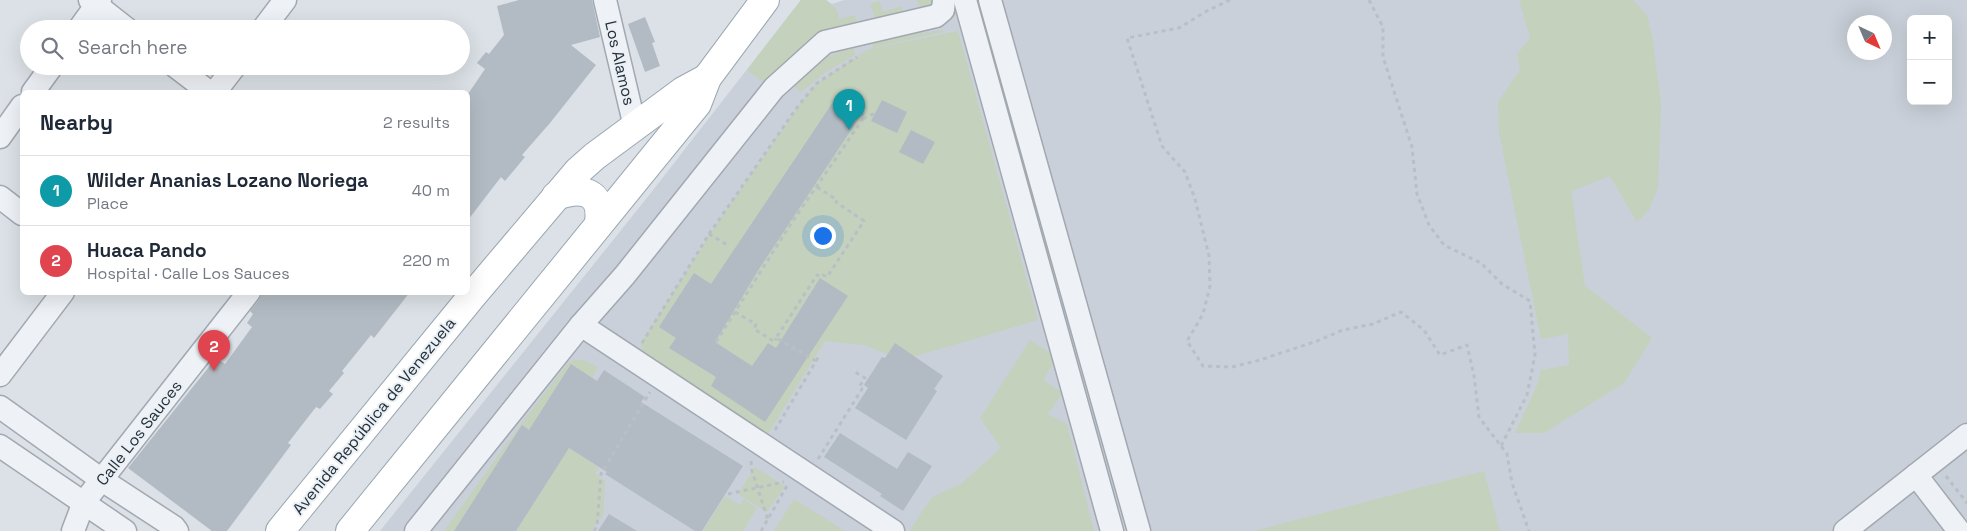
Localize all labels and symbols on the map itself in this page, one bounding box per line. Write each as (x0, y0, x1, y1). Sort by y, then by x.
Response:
north arrow (1847, 15, 1892, 60)
street label: Los Alamos (600, 19, 640, 107)
pin: 1 (833, 89, 865, 130)
your location (810, 223, 836, 249)
street label: Avenida República de Venezuela (288, 313, 460, 519)
pin: 2 (198, 330, 230, 371)
street label: Calle Los Sauces (91, 376, 187, 490)

